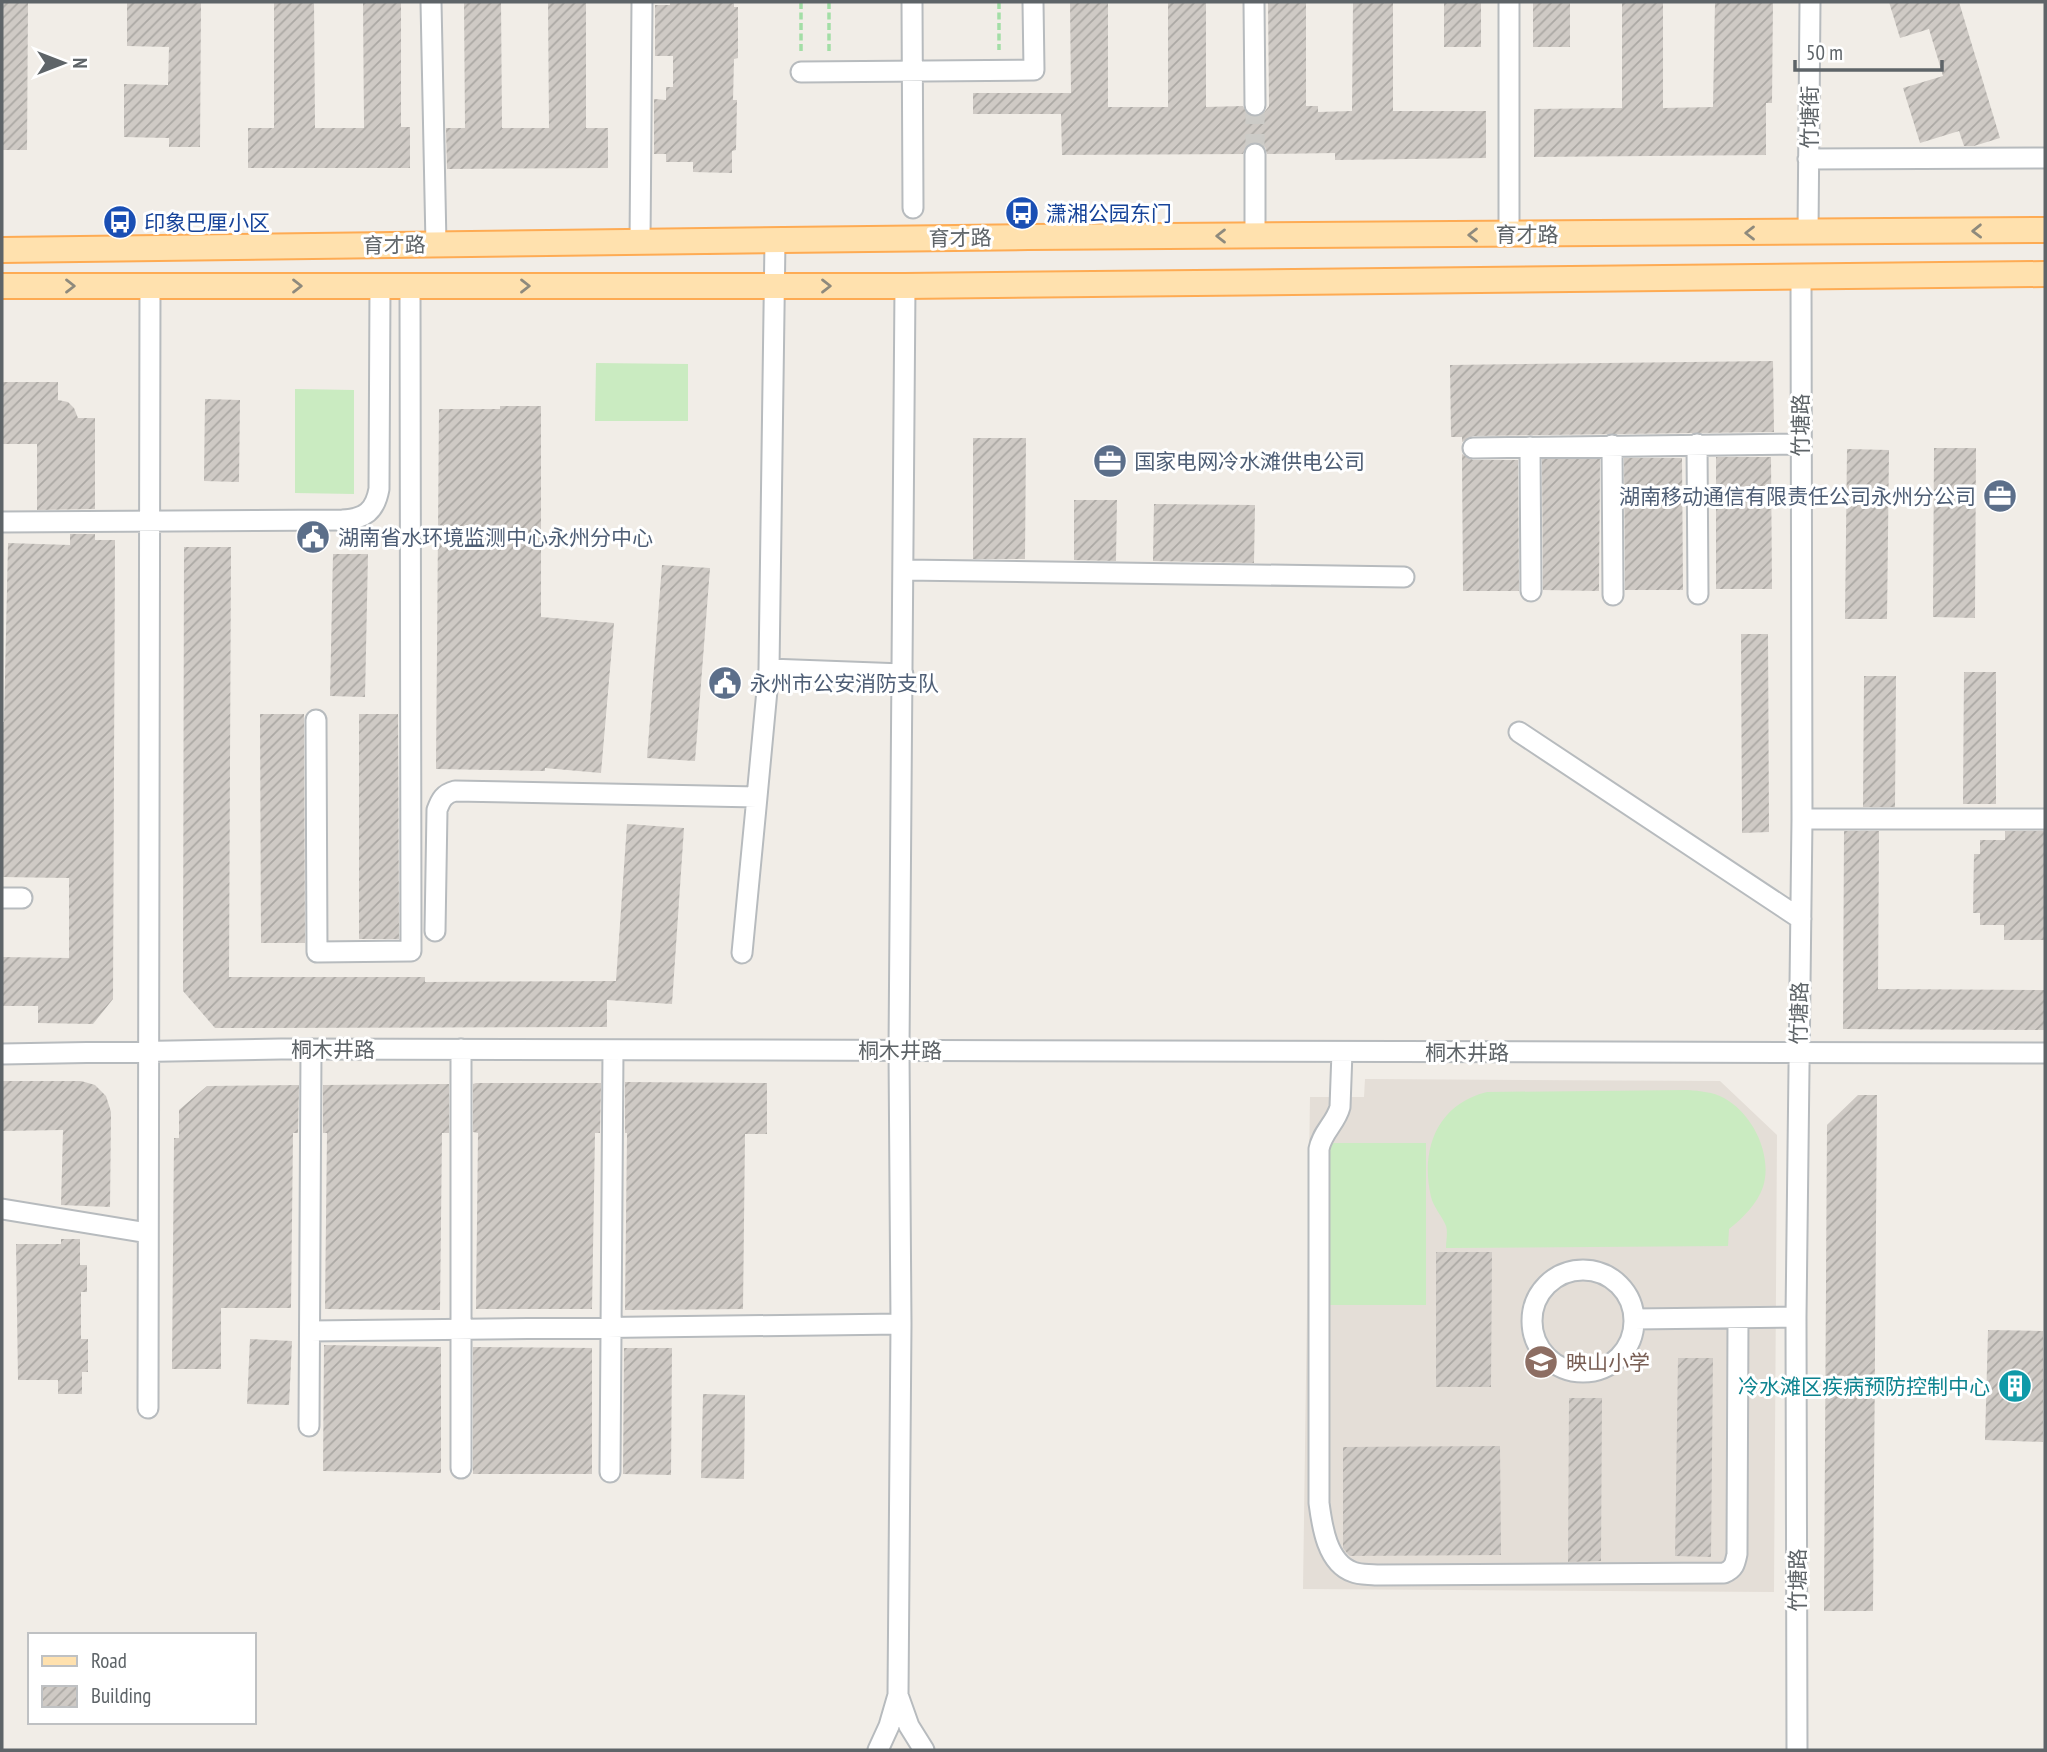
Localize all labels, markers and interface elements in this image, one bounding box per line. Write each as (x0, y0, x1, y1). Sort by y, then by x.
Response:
north arrow (28, 28, 98, 98)
scale bar (1795, 28, 1942, 72)
text: 50 m (1806, 39, 1843, 66)
text: N (68, 58, 92, 68)
street label: 竹塘街 (1796, 86, 1823, 149)
bus stop icon: 潇湘公园东门 (1003, 194, 1041, 232)
place label: 潇湘公园东门 (1046, 200, 1172, 227)
bus stop icon: 印象巴厘小区 (101, 203, 139, 241)
place label: 印象巴厘小区 (144, 209, 270, 236)
street label: 育才路 (1496, 221, 1559, 248)
one-way arrow (1971, 223, 1982, 238)
street label: 育才路 (928, 224, 992, 252)
one-way arrow (1744, 225, 1754, 241)
one-way arrow (1467, 227, 1478, 243)
one-way arrow (1215, 228, 1226, 244)
street label: 育才路 (362, 231, 426, 259)
one-way arrow (65, 278, 76, 294)
one-way arrow (293, 278, 303, 294)
one-way arrow (520, 278, 531, 294)
one-way arrow (821, 278, 832, 294)
street label: 竹塘路 (1787, 394, 1814, 457)
office icon: 国家电网冷水滩供电公司 (1091, 442, 1129, 480)
place label: 国家电网冷水滩供电公司 (1134, 448, 1365, 475)
office icon: 湖南移动通信有限责任公司永州分公司 (1981, 477, 2019, 515)
place label: 湖南移动通信有限责任公司永州分公司 (1619, 483, 1976, 510)
public building icon: 湖南省水环境监测中心永州分中心 (294, 518, 332, 556)
place label: 湖南省水环境监测中心永州分中心 (338, 524, 653, 551)
public building icon: 永州市公安消防支队 (706, 664, 744, 702)
place label: 永州市公安消防支队 (750, 670, 939, 697)
street label: 竹塘路 (1785, 981, 1813, 1045)
street label: 桐木井路 (291, 1036, 375, 1063)
street label: 桐木井路 (858, 1037, 942, 1064)
street label: 桐木井路 (1425, 1039, 1509, 1066)
school or university icon: 映山小学 (1522, 1343, 1560, 1381)
place label: 映山小学 (1566, 1349, 1650, 1376)
building icon: 冷水滩区疾病预防控制中心 (1996, 1367, 2034, 1405)
place label: 冷水滩区疾病预防控制中心 (1738, 1373, 1990, 1400)
street label: 竹塘路 (1784, 1549, 1811, 1612)
legend (28, 1633, 256, 1724)
text: Road (91, 1647, 127, 1674)
text: Building (91, 1682, 151, 1709)

